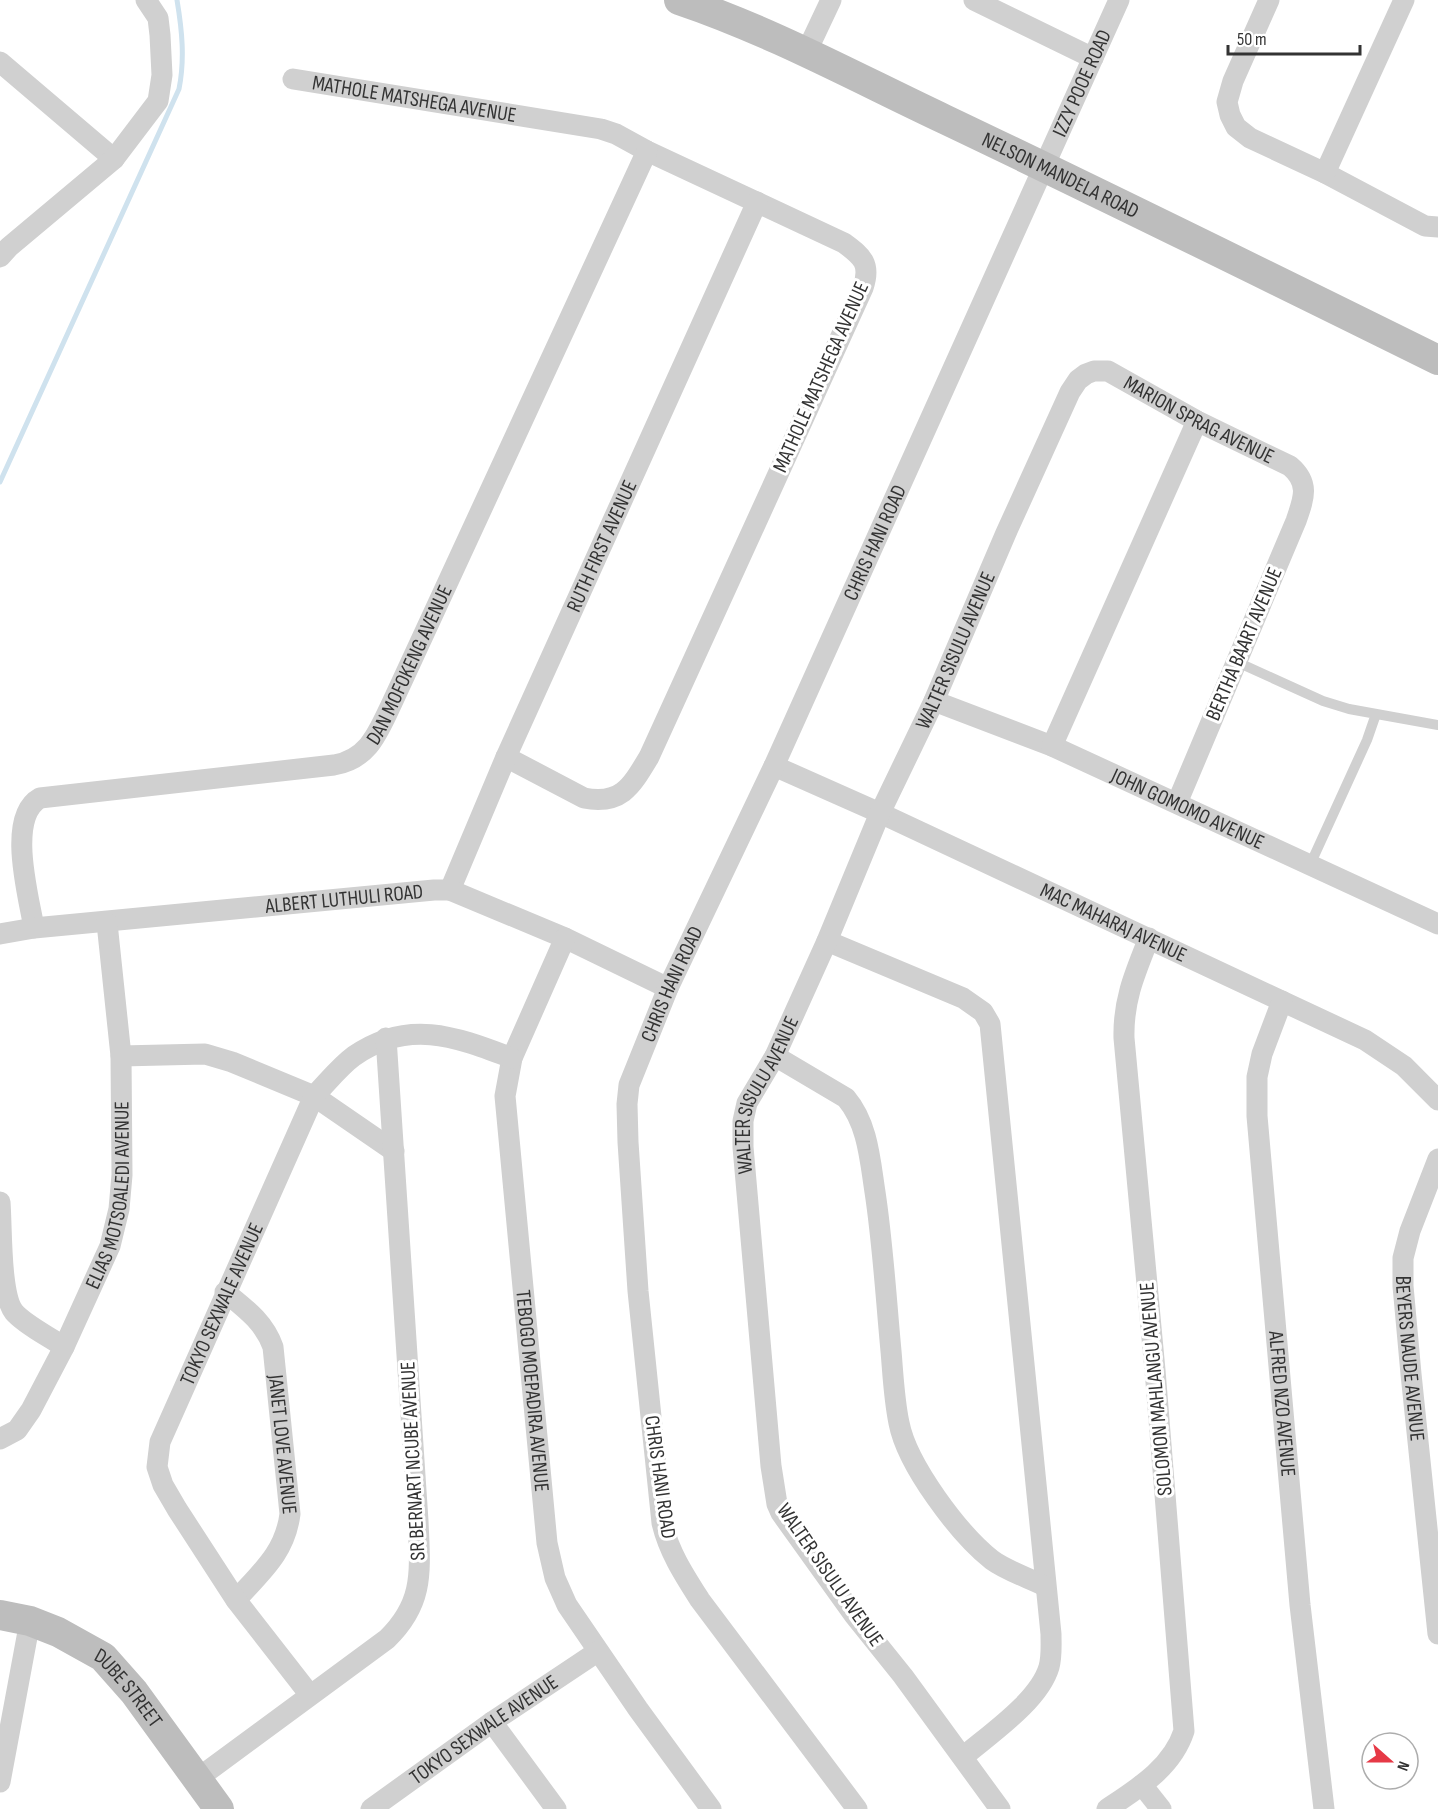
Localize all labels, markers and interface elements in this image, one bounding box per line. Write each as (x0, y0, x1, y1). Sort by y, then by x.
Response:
scale bar (1228, 18, 1360, 56)
street label: IZZY POOE ROAD (1047, 26, 1117, 140)
text: 50 m (1237, 29, 1267, 50)
street label: MATHOLE MATSHEGA AVENUE (311, 70, 518, 128)
street label: NELSON MANDELA ROAD (978, 127, 1143, 224)
street label: MATHOLE MATSHEGA AVENUE (768, 278, 874, 476)
street label: MARION SPRAG AVENUE (1119, 370, 1278, 469)
street label: RUTH FIRST AVENUE (561, 476, 642, 616)
street label: CHRIS HANI ROAD (838, 481, 912, 604)
street label: BERTHA BAART AVENUE (1200, 564, 1288, 724)
street label: WALTER SISULU AVENUE (910, 568, 1000, 733)
street label: DAN MOFOKENG AVENUE (361, 581, 457, 749)
street label: JOHN GOMOMO AVENUE (1107, 762, 1268, 855)
street label: MAC MAHARAJ AVENUE (1037, 877, 1191, 967)
street label: ALBERT LUTHULI ROAD (263, 879, 424, 919)
street label: CHRIS HANI ROAD (635, 922, 708, 1046)
street label: WALTER SISULU AVENUE (730, 1012, 804, 1175)
street label: ELIAS MOTSOALEDI AVENUE (80, 1101, 135, 1293)
street label: TOKYO SEXWALE AVENUE (174, 1219, 268, 1389)
street label: BEYERS NAUDE AVENUE (1390, 1276, 1430, 1442)
street label: SOLOMON MAHLANGU AVENUE (1134, 1281, 1178, 1497)
street label: TEBOGO MOEPADIRA AVENUE (511, 1289, 555, 1493)
street label: ALFRED NZO AVENUE (1263, 1329, 1301, 1478)
street label: SR BERNART NCUBE AVENUE (395, 1361, 431, 1561)
street label: JANET LOVE AVENUE (263, 1373, 302, 1515)
street label: CHRIS HANI ROAD (639, 1414, 681, 1540)
street label: WALTER SISULU AVENUE (771, 1499, 889, 1651)
street label: DUBE STREET (90, 1642, 168, 1733)
street label: TOKYO SEXWALE AVENUE (405, 1669, 563, 1790)
north arrow (1360, 1731, 1420, 1791)
text: N (1392, 1758, 1413, 1773)

